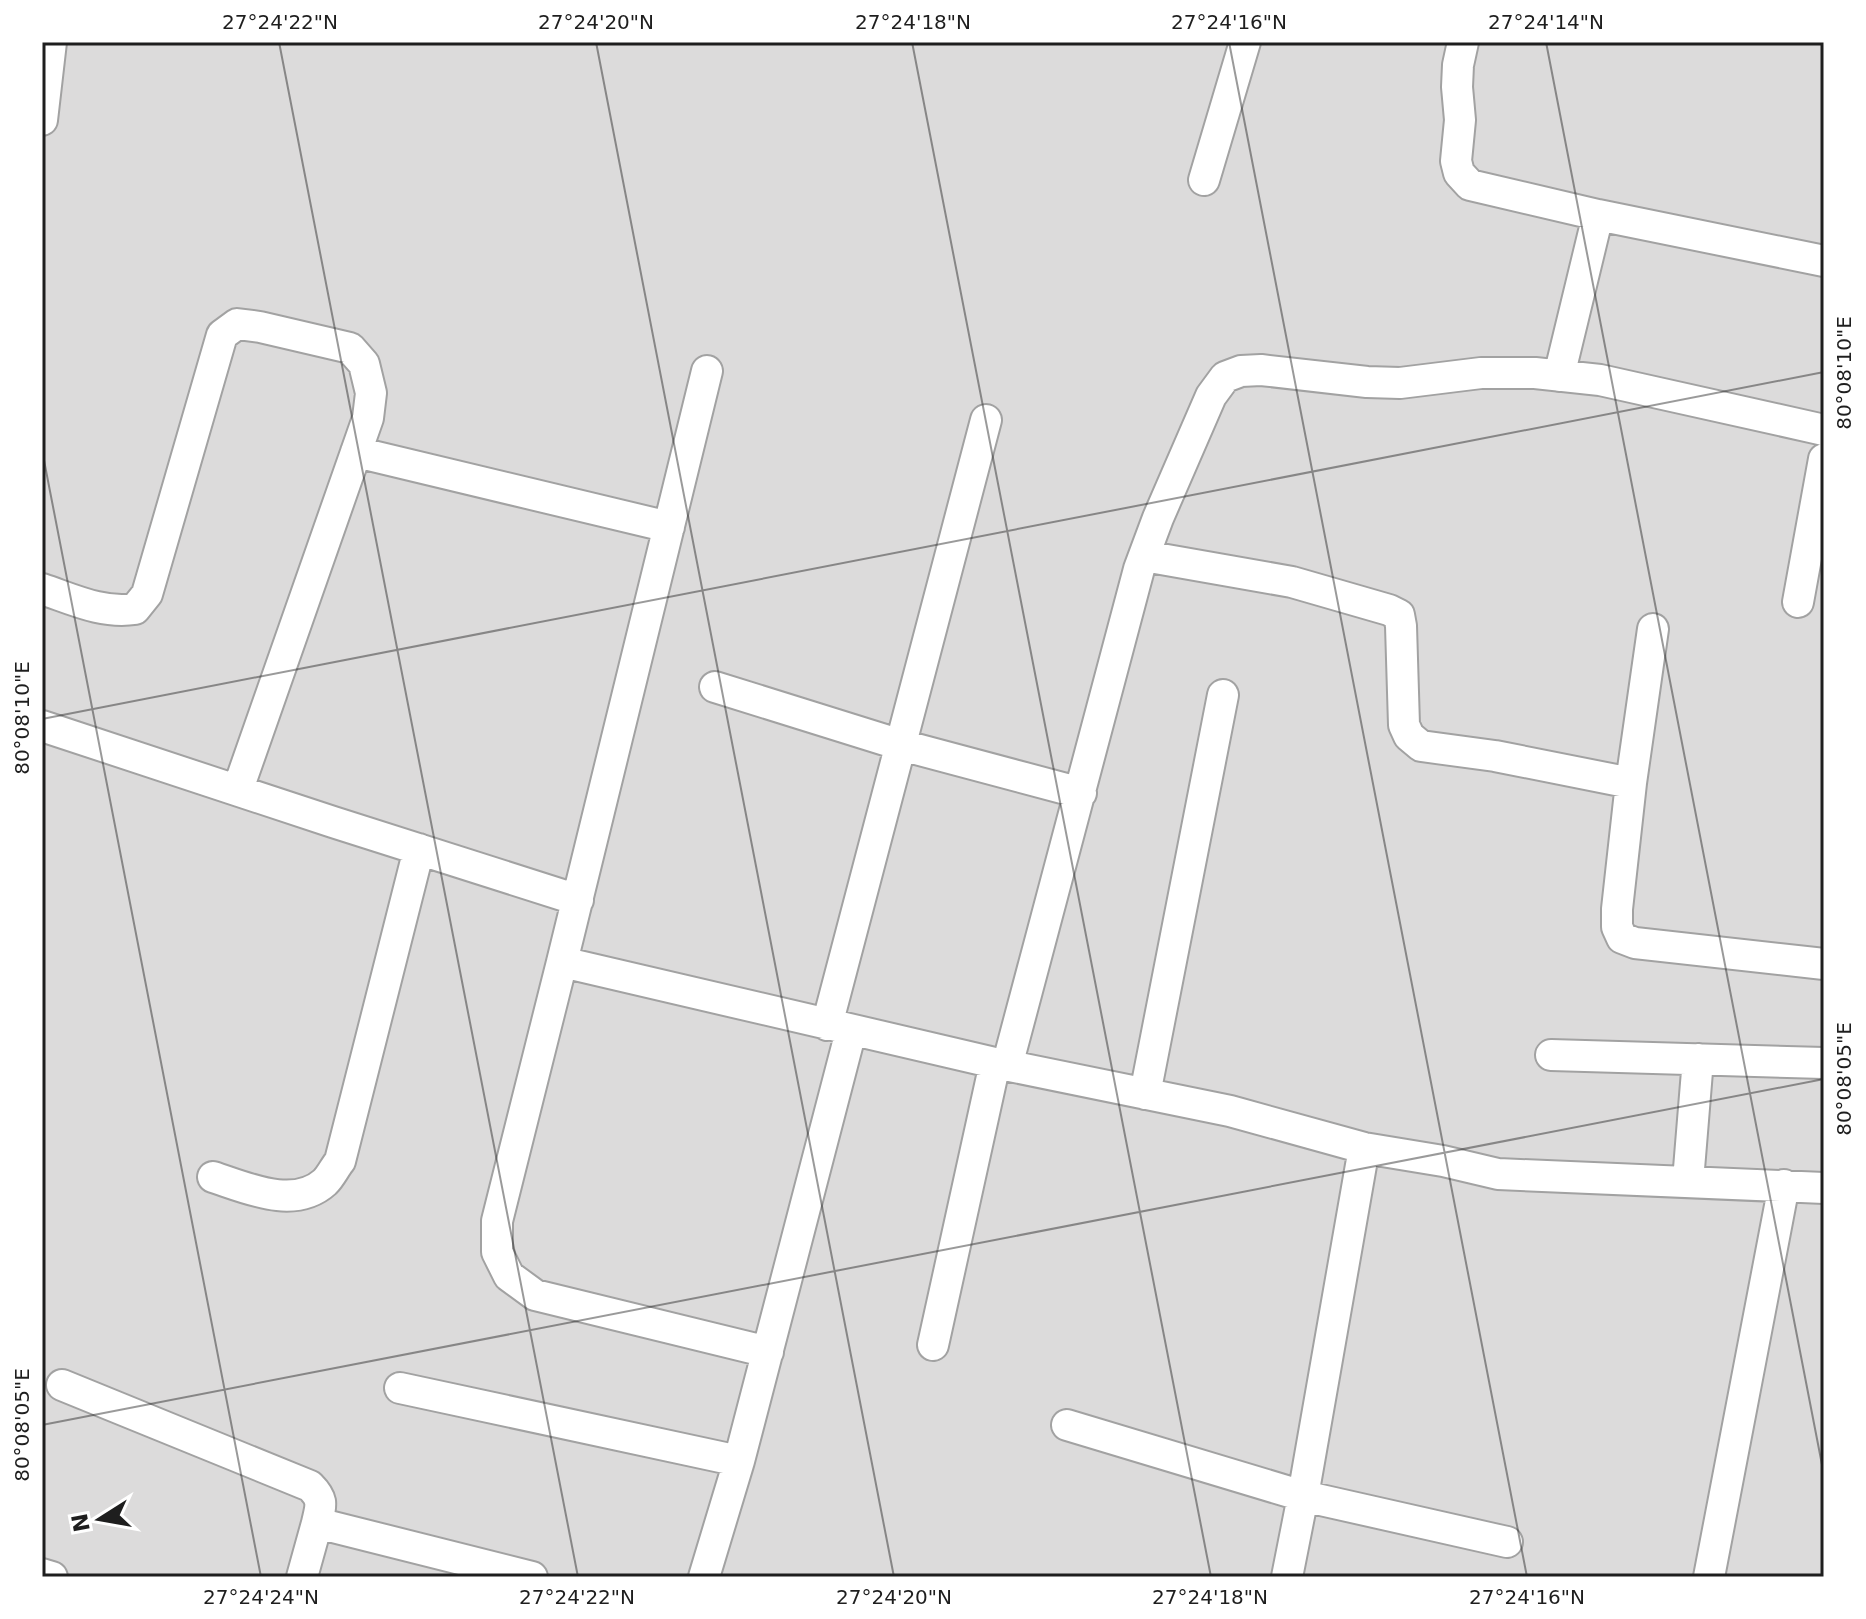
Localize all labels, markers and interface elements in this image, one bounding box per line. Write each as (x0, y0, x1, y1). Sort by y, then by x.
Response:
text: 27°24'22"N (222, 10, 338, 34)
text: 27°24'20"N (538, 10, 654, 34)
text: 27°24'18"N (855, 10, 971, 34)
text: 27°24'16"N (1171, 10, 1287, 34)
text: 27°24'14"N (1488, 10, 1604, 34)
text: 80°08'10"E (1832, 316, 1856, 430)
text: 80°08'10"E (10, 661, 34, 775)
text: 80°08'05"E (1832, 1022, 1856, 1136)
text: 80°08'05"E (10, 1368, 34, 1482)
north arrow (60, 1479, 140, 1559)
text: N (67, 1511, 95, 1534)
text: 27°24'24"N (203, 1585, 319, 1609)
text: 27°24'22"N (519, 1585, 635, 1609)
text: 27°24'20"N (836, 1585, 952, 1609)
text: 27°24'18"N (1152, 1585, 1268, 1609)
text: 27°24'16"N (1469, 1585, 1585, 1609)

